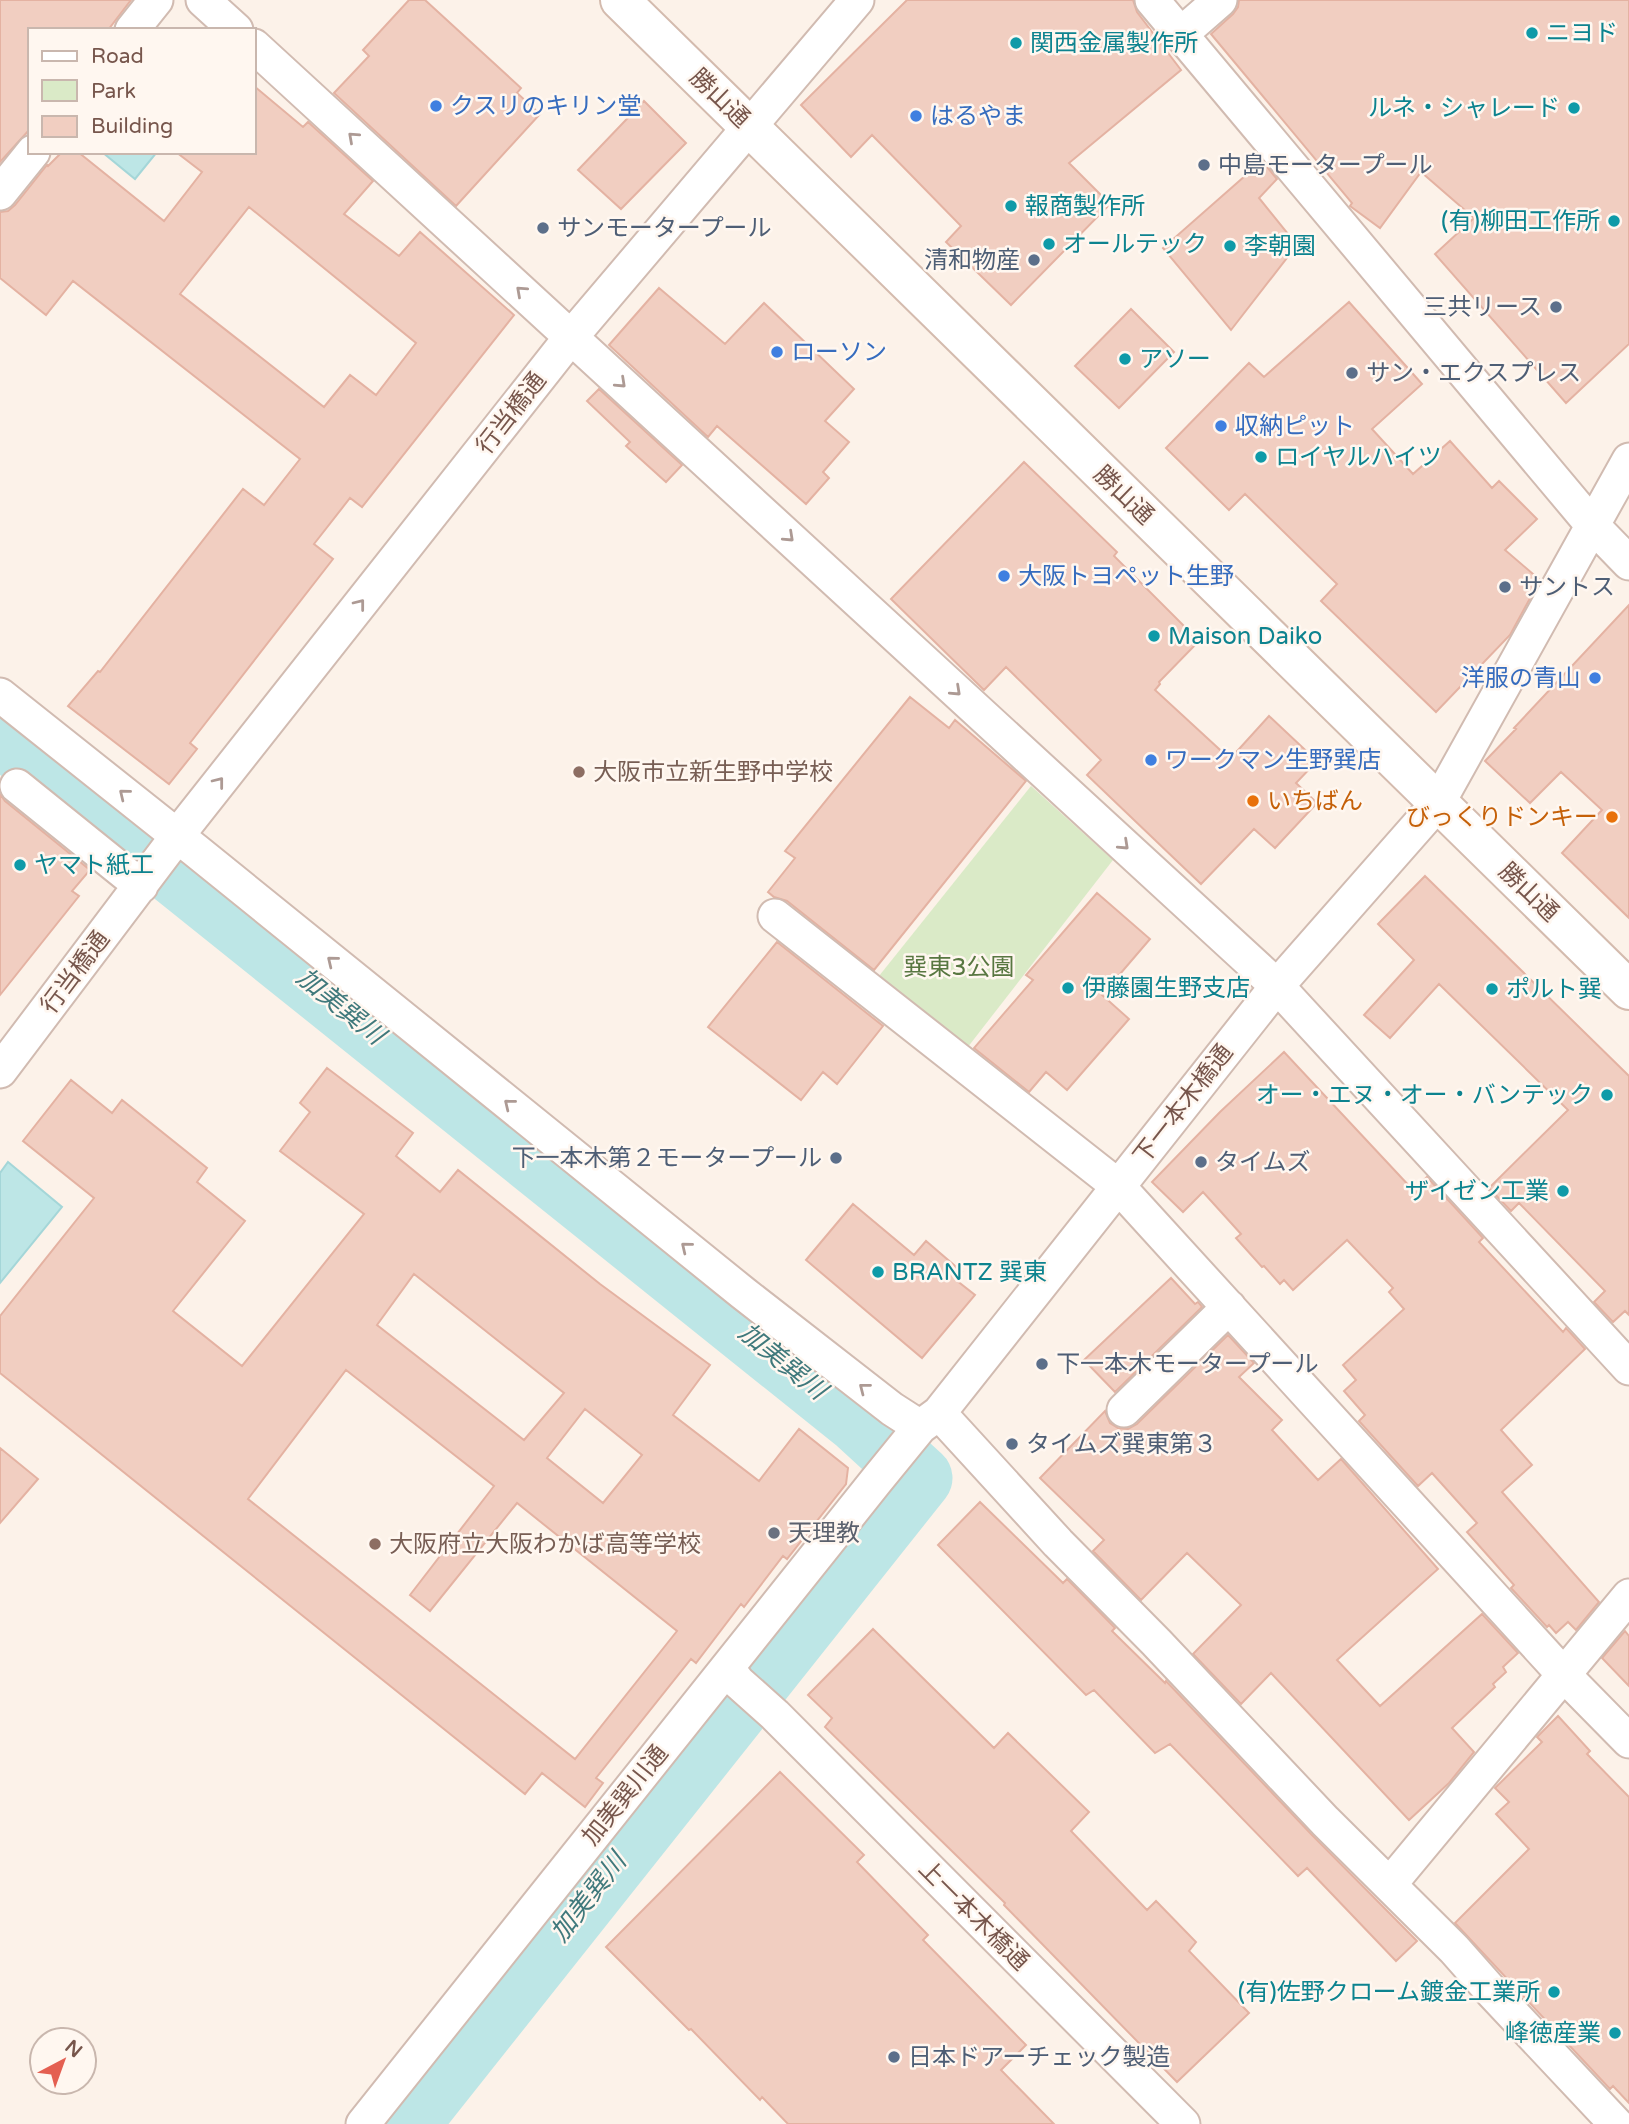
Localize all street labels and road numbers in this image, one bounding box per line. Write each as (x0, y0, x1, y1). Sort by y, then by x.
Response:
street label: 勝山通 (684, 63, 756, 134)
street label: 行当橋通 (470, 367, 552, 460)
street label: 勝山通 (1088, 460, 1160, 531)
street label: 勝山通 (1493, 857, 1565, 928)
street label: 行当橋通 (35, 925, 116, 1019)
street label: 下一本木橋通 (1128, 1039, 1239, 1170)
street label: 加美巽川通 (576, 1740, 674, 1851)
street label: 上一本木橋通 (912, 1854, 1035, 1977)

